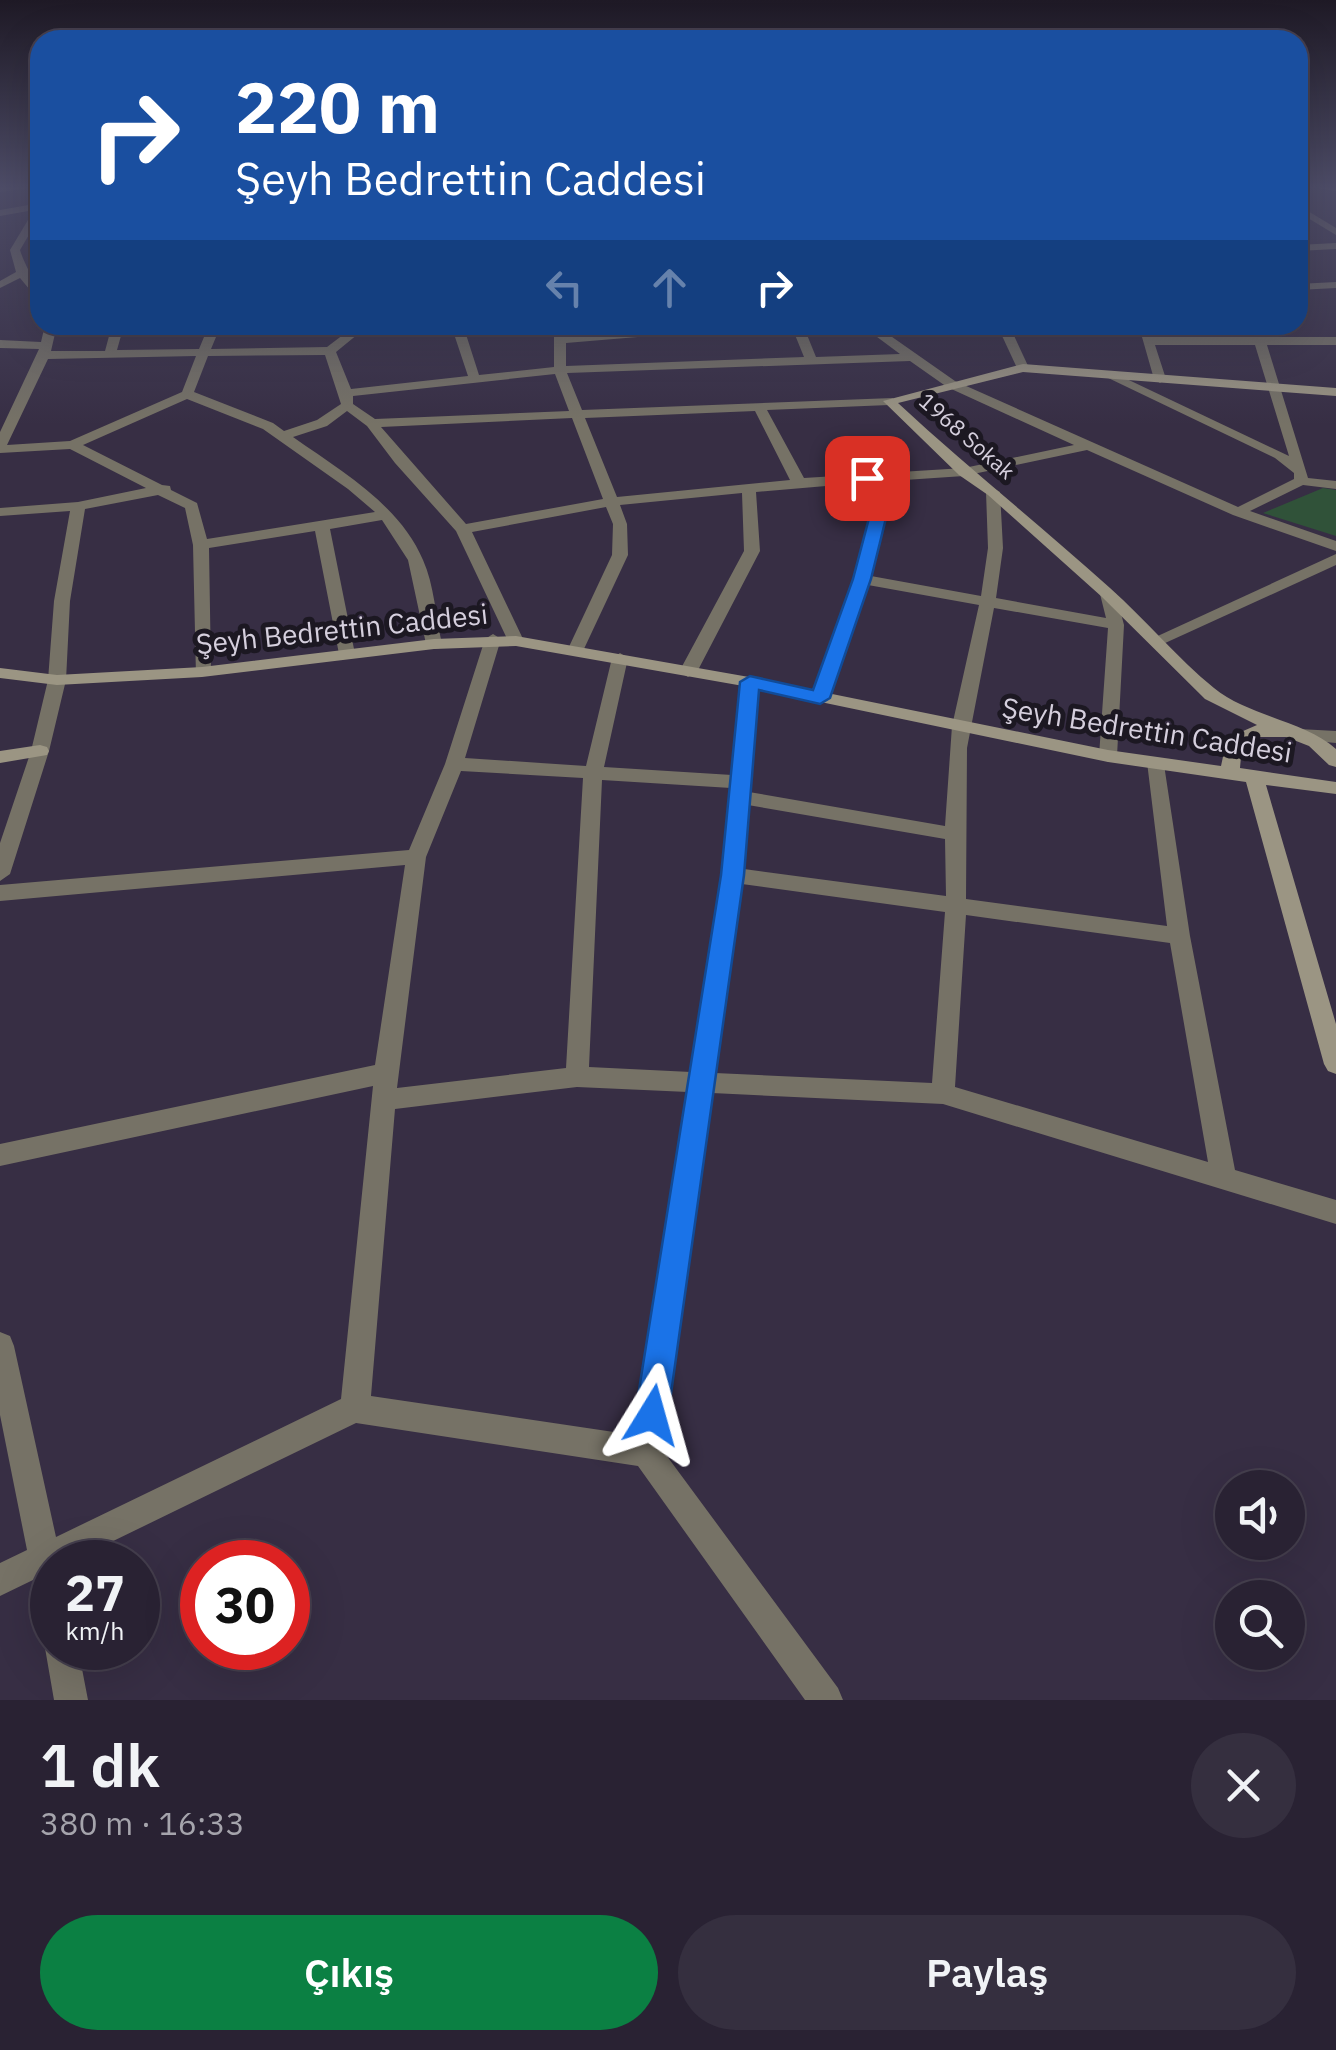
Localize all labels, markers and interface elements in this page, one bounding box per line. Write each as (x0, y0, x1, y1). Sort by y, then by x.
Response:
text: 220 m (235, 61, 440, 152)
icon: right (70, 70, 200, 200)
text: Şeyh Bedrettin Caddesi (235, 149, 706, 207)
icon: left (537, 260, 592, 315)
icon: ahead (642, 260, 697, 315)
icon: right (747, 260, 802, 315)
street label: 1968 Sokak (913, 386, 1022, 486)
pin (825, 436, 910, 521)
icon: arrive (840, 451, 895, 506)
street label: Şeyh Bedrettin Caddesi (194, 595, 490, 662)
street label: Şeyh Bedrettin Caddesi (999, 688, 1295, 771)
position arrow (600, 1363, 704, 1467)
map controls (1215, 1470, 1305, 1670)
button: sound (1215, 1470, 1305, 1560)
speed limit sign: 30 (180, 1540, 310, 1670)
text: 27 (65, 1560, 125, 1625)
button: search (1215, 1580, 1305, 1670)
text: km/h (66, 1614, 124, 1647)
text: 1 dk (40, 1725, 160, 1804)
button: close (1191, 1733, 1296, 1838)
text: 380 m · 16:33 (40, 1802, 245, 1844)
button: Çıkış (40, 1915, 658, 2030)
button: Paylaş (678, 1915, 1296, 2030)

